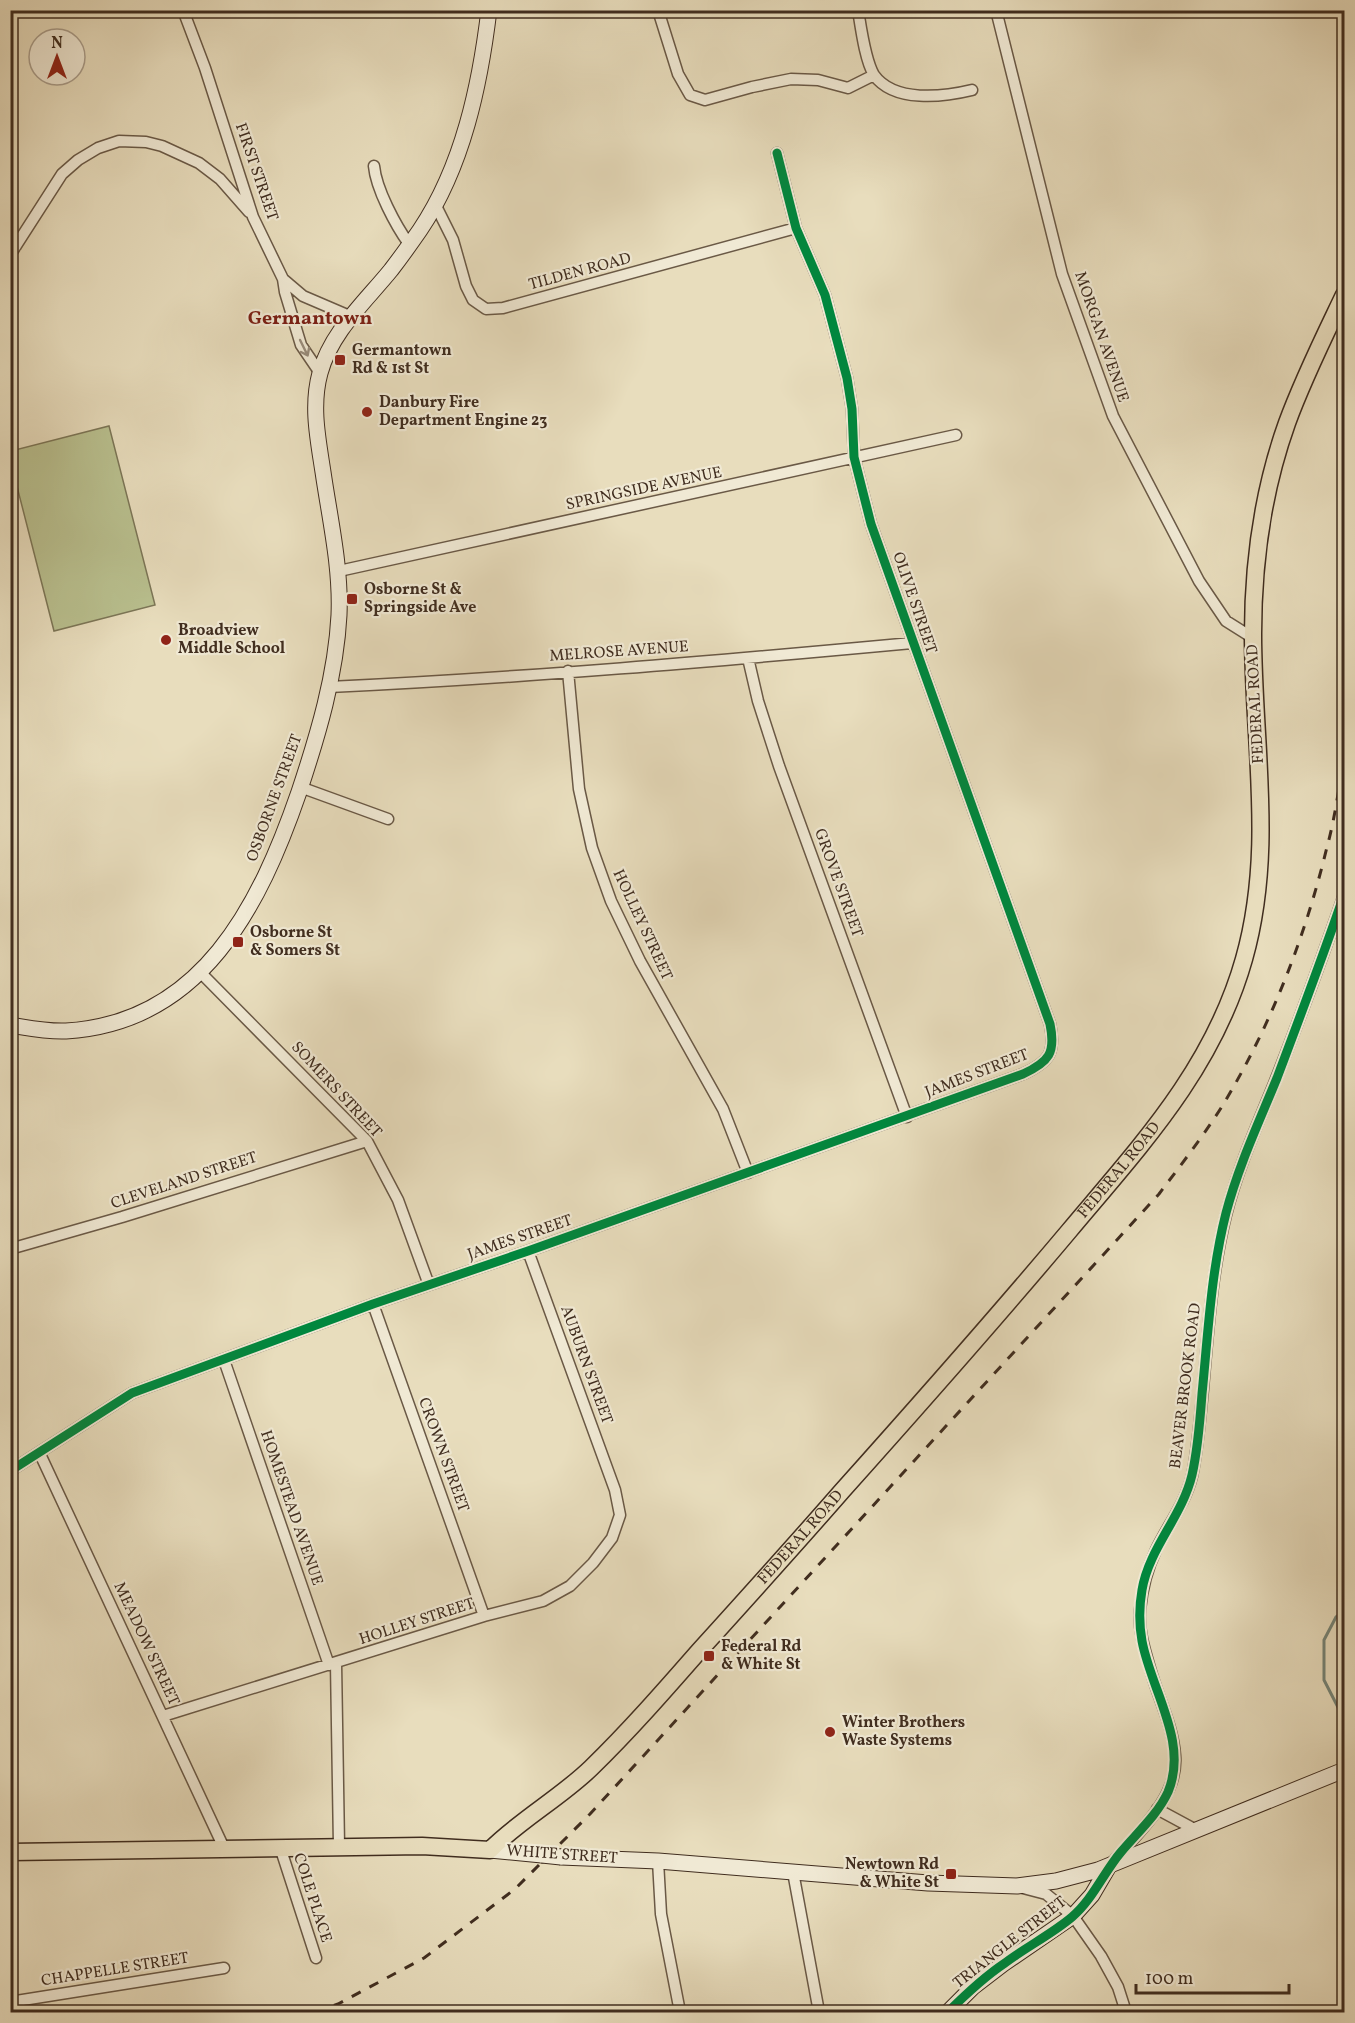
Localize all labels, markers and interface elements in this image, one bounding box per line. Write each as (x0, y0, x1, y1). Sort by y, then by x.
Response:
north arrow (27, 27, 87, 87)
text: N (51, 33, 63, 55)
street label: FIRST STREET (229, 120, 283, 224)
street label: TILDEN ROAD (526, 248, 634, 296)
street label: MORGAN AVENUE (1068, 269, 1134, 405)
district label: Germantown (248, 305, 372, 333)
one-way arrow (298, 339, 310, 357)
place label: Germantown Rd & 1st St (352, 340, 452, 380)
marker: Germantown Rd & 1st St (333, 353, 347, 367)
place label: Danbury Fire Department Engine 23 (379, 392, 547, 432)
marker: Danbury Fire Department Engine 23 (360, 405, 374, 419)
street label: SPRINGSIDE AVENUE (564, 462, 724, 516)
street label: OLIVE STREET (886, 549, 942, 657)
place label: Osborne St & Springside Ave (364, 579, 476, 619)
marker: Osborne St & Springside Ave (345, 592, 359, 606)
place label: Broadview Middle School (178, 620, 286, 660)
marker: Broadview Middle School (159, 633, 173, 647)
street label: MELROSE AVENUE (549, 636, 689, 668)
street label: FEDERAL ROAD (1242, 643, 1270, 764)
street label: OSBORNE STREET (242, 731, 308, 865)
street label: GROVE STREET (808, 826, 868, 940)
street label: HOLLEY STREET (607, 866, 677, 984)
place label: Osborne St & Somers St (250, 922, 340, 962)
marker: Osborne St & Somers St (231, 935, 245, 949)
street label: SOMERS STREET (286, 1037, 386, 1143)
street label: JAMES STREET (922, 1044, 1032, 1104)
street label: FEDERAL ROAD (1073, 1117, 1166, 1224)
street label: CLEVELAND STREET (108, 1147, 260, 1215)
street label: JAMES STREET (465, 1210, 575, 1266)
street label: BEAVER BROOK ROAD (1165, 1302, 1207, 1470)
street label: AUBURN STREET (554, 1303, 618, 1427)
street label: CROWN STREET (412, 1395, 474, 1515)
street label: HOMESTEAD AVENUE (254, 1427, 328, 1589)
street label: FEDERAL ROAD (753, 1485, 849, 1590)
street label: MEADOW STREET (108, 1579, 184, 1709)
street label: HOLLEY STREET (356, 1593, 478, 1651)
place label: Federal Rd & White St (721, 1636, 802, 1676)
marker: Federal Rd & White St (702, 1649, 716, 1663)
place label: Winter Brothers Waste Systems (842, 1712, 965, 1752)
marker: Winter Brothers Waste Systems (823, 1725, 837, 1739)
street label: WHITE STREET (506, 1840, 618, 1870)
street label: COLE PLACE (287, 1850, 337, 1946)
place label: Newtown Rd & White St (845, 1854, 939, 1894)
marker: Newtown Rd & White St (944, 1867, 958, 1881)
street label: TRIANGLE STREET (949, 1892, 1071, 1994)
street label: CHAPPELLE STREET (40, 1947, 190, 1993)
scale bar (1136, 1957, 1289, 1995)
text: 100 m (1145, 1967, 1194, 1992)

